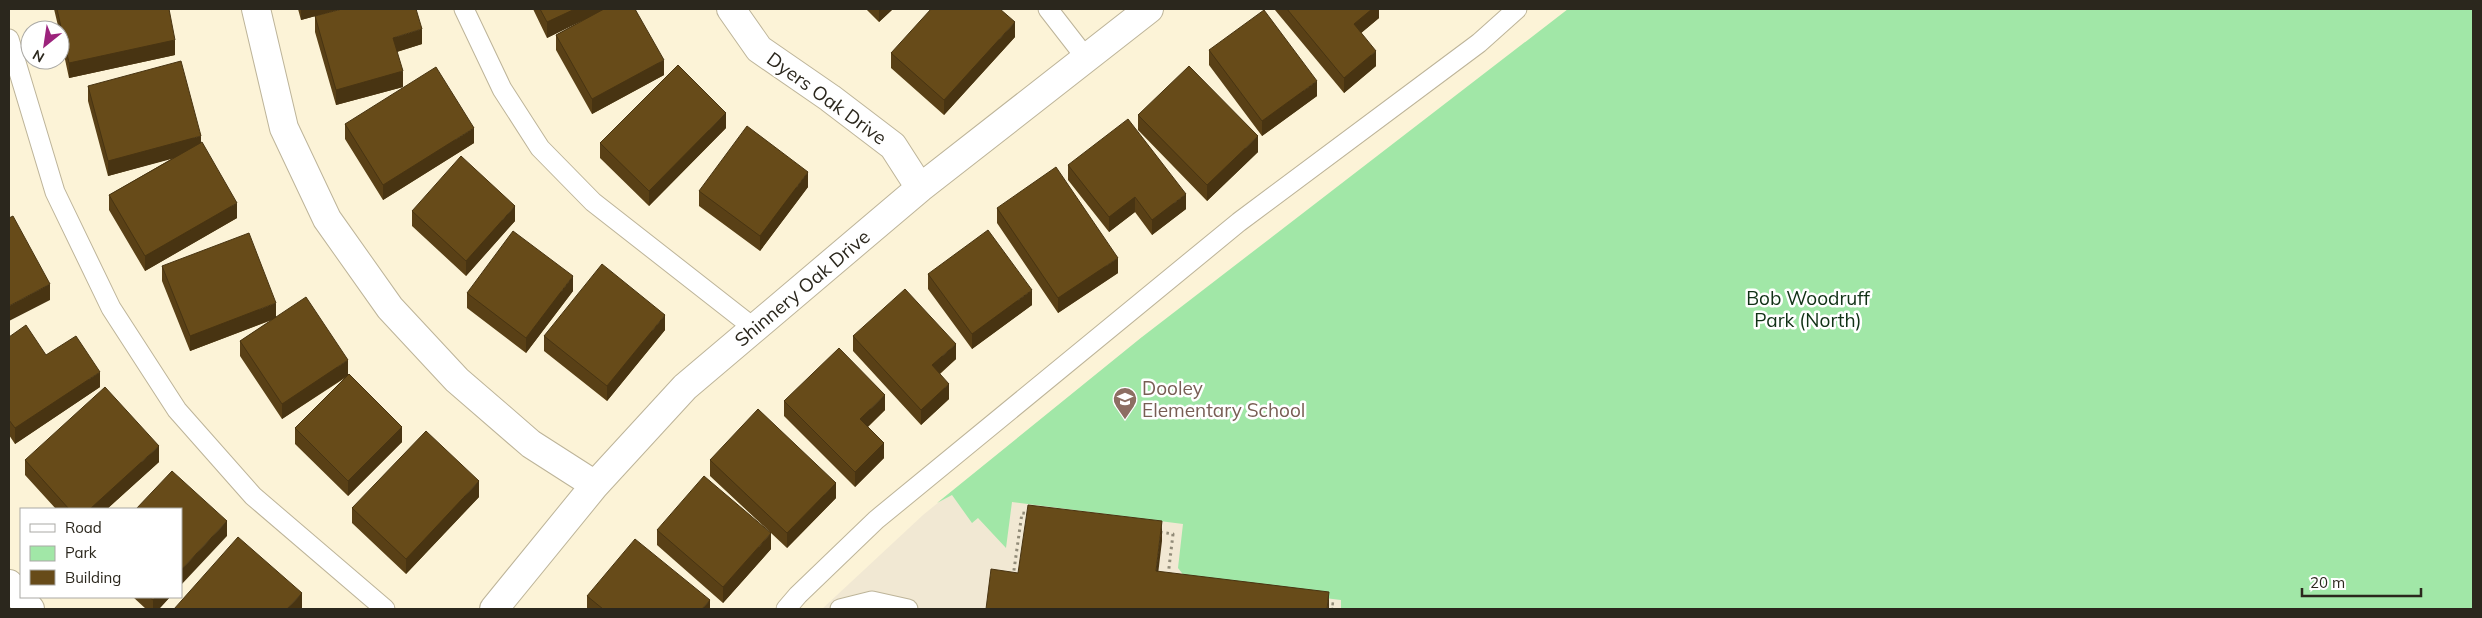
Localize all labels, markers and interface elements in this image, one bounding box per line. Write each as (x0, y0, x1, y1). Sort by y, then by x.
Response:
north arrow (20, 20, 70, 70)
text: N (29, 46, 48, 67)
street label: Dyers Oak Drive (762, 46, 892, 150)
street label: Shinnery Oak Drive (729, 224, 875, 352)
park label: Bob Woodruff Park (North) (1746, 286, 1870, 332)
place label: Dooley Elementary School (1142, 376, 1305, 422)
school or university icon: Dooley Elementary School (1112, 386, 1138, 420)
legend (20, 508, 182, 598)
text: Road (65, 518, 102, 537)
text: Park (65, 543, 97, 562)
scale bar (2302, 566, 2421, 598)
text: Building (65, 568, 121, 587)
text: 20 m (2310, 573, 2345, 592)

